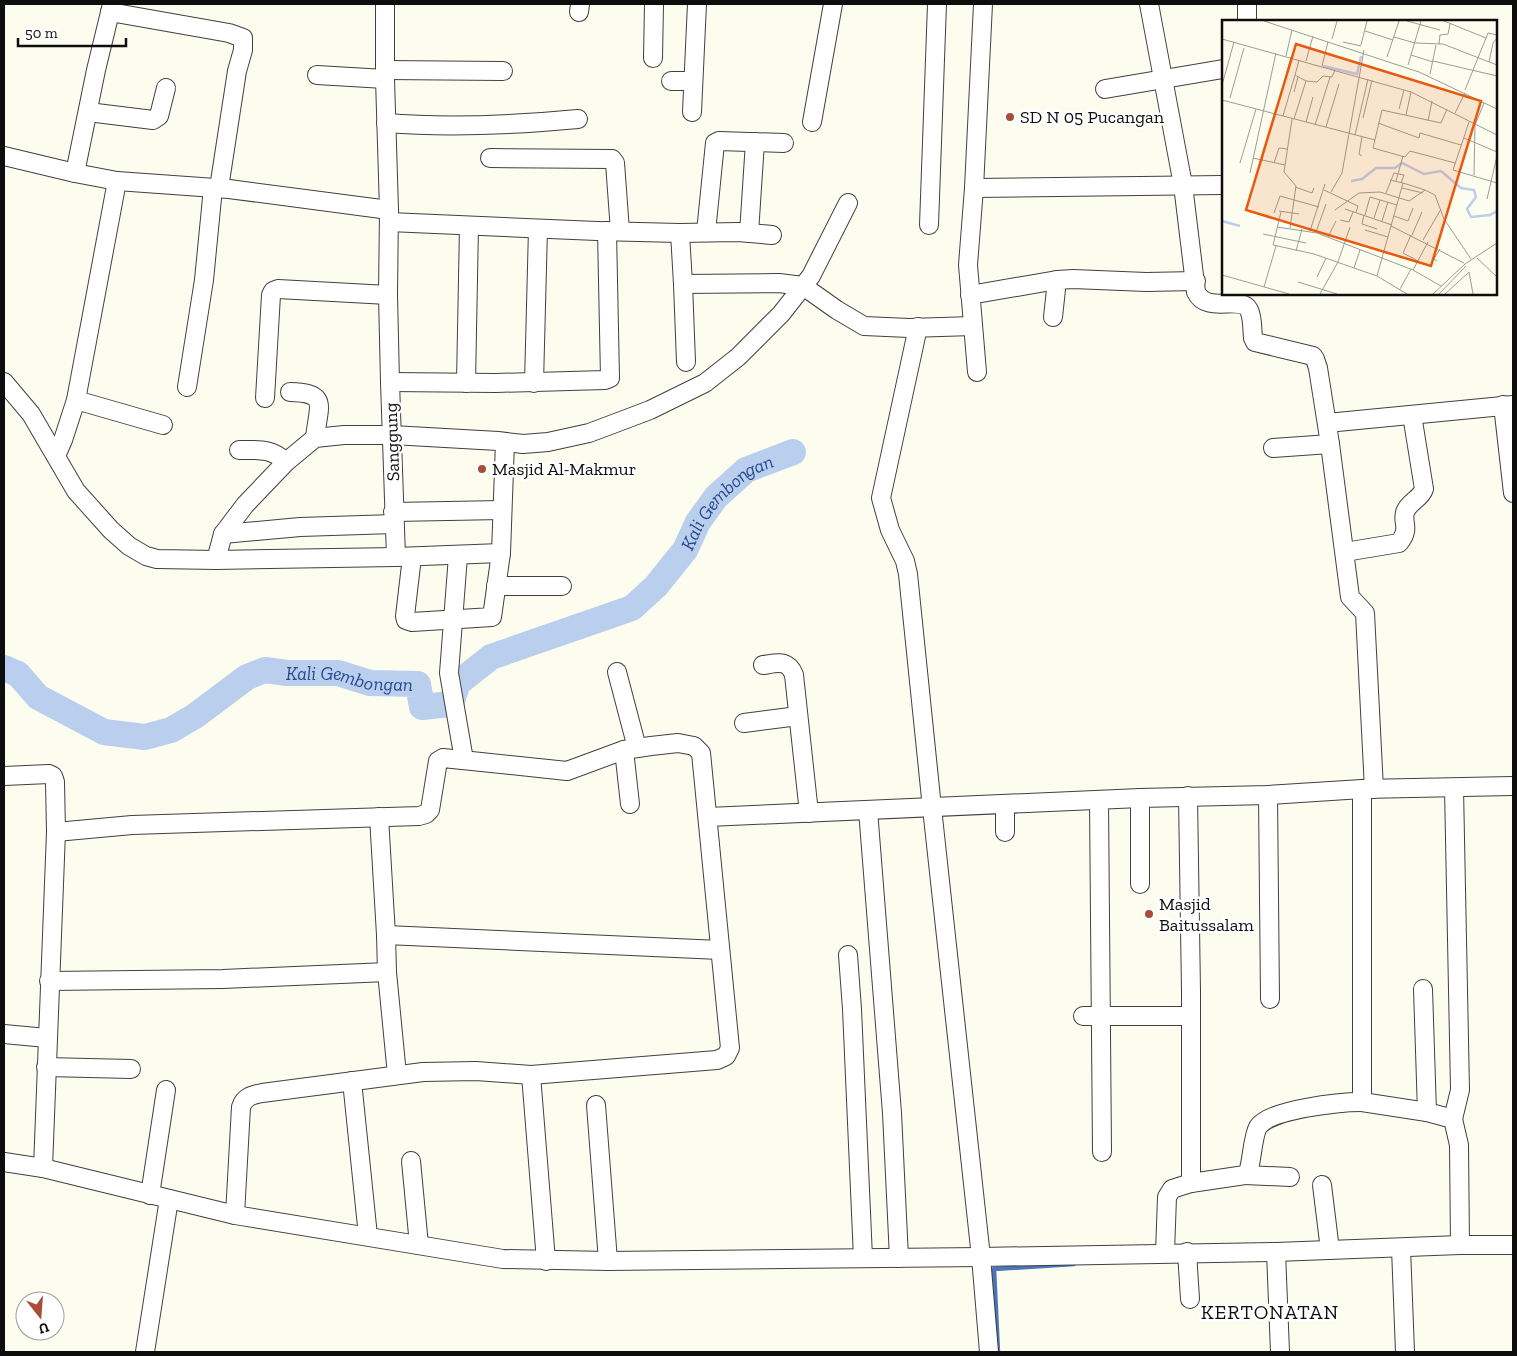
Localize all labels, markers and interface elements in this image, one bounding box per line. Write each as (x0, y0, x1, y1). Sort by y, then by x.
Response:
scale bar (18, 15, 125, 47)
inset map (1222, 20, 1497, 295)
text: 50 m (25, 24, 58, 42)
place label: SD N 05 Pucangan (1020, 106, 1165, 128)
marker: SD N 05 Pucangan (1004, 111, 1016, 123)
street label: Sanggung (380, 402, 404, 482)
water label: Kali Gembongan (675, 449, 776, 554)
place label: Masjid Al-Makmur (492, 458, 636, 480)
marker: Masjid Al-Makmur (476, 463, 488, 475)
water label: Kali Gembongan (286, 662, 413, 695)
place label: Masjid Baitussalam (1159, 893, 1254, 936)
marker: Masjid Baitussalam (1143, 908, 1155, 920)
north arrow (15, 1291, 65, 1341)
district label: KERTONATAN (1201, 1300, 1339, 1324)
text: U (36, 1318, 51, 1338)

